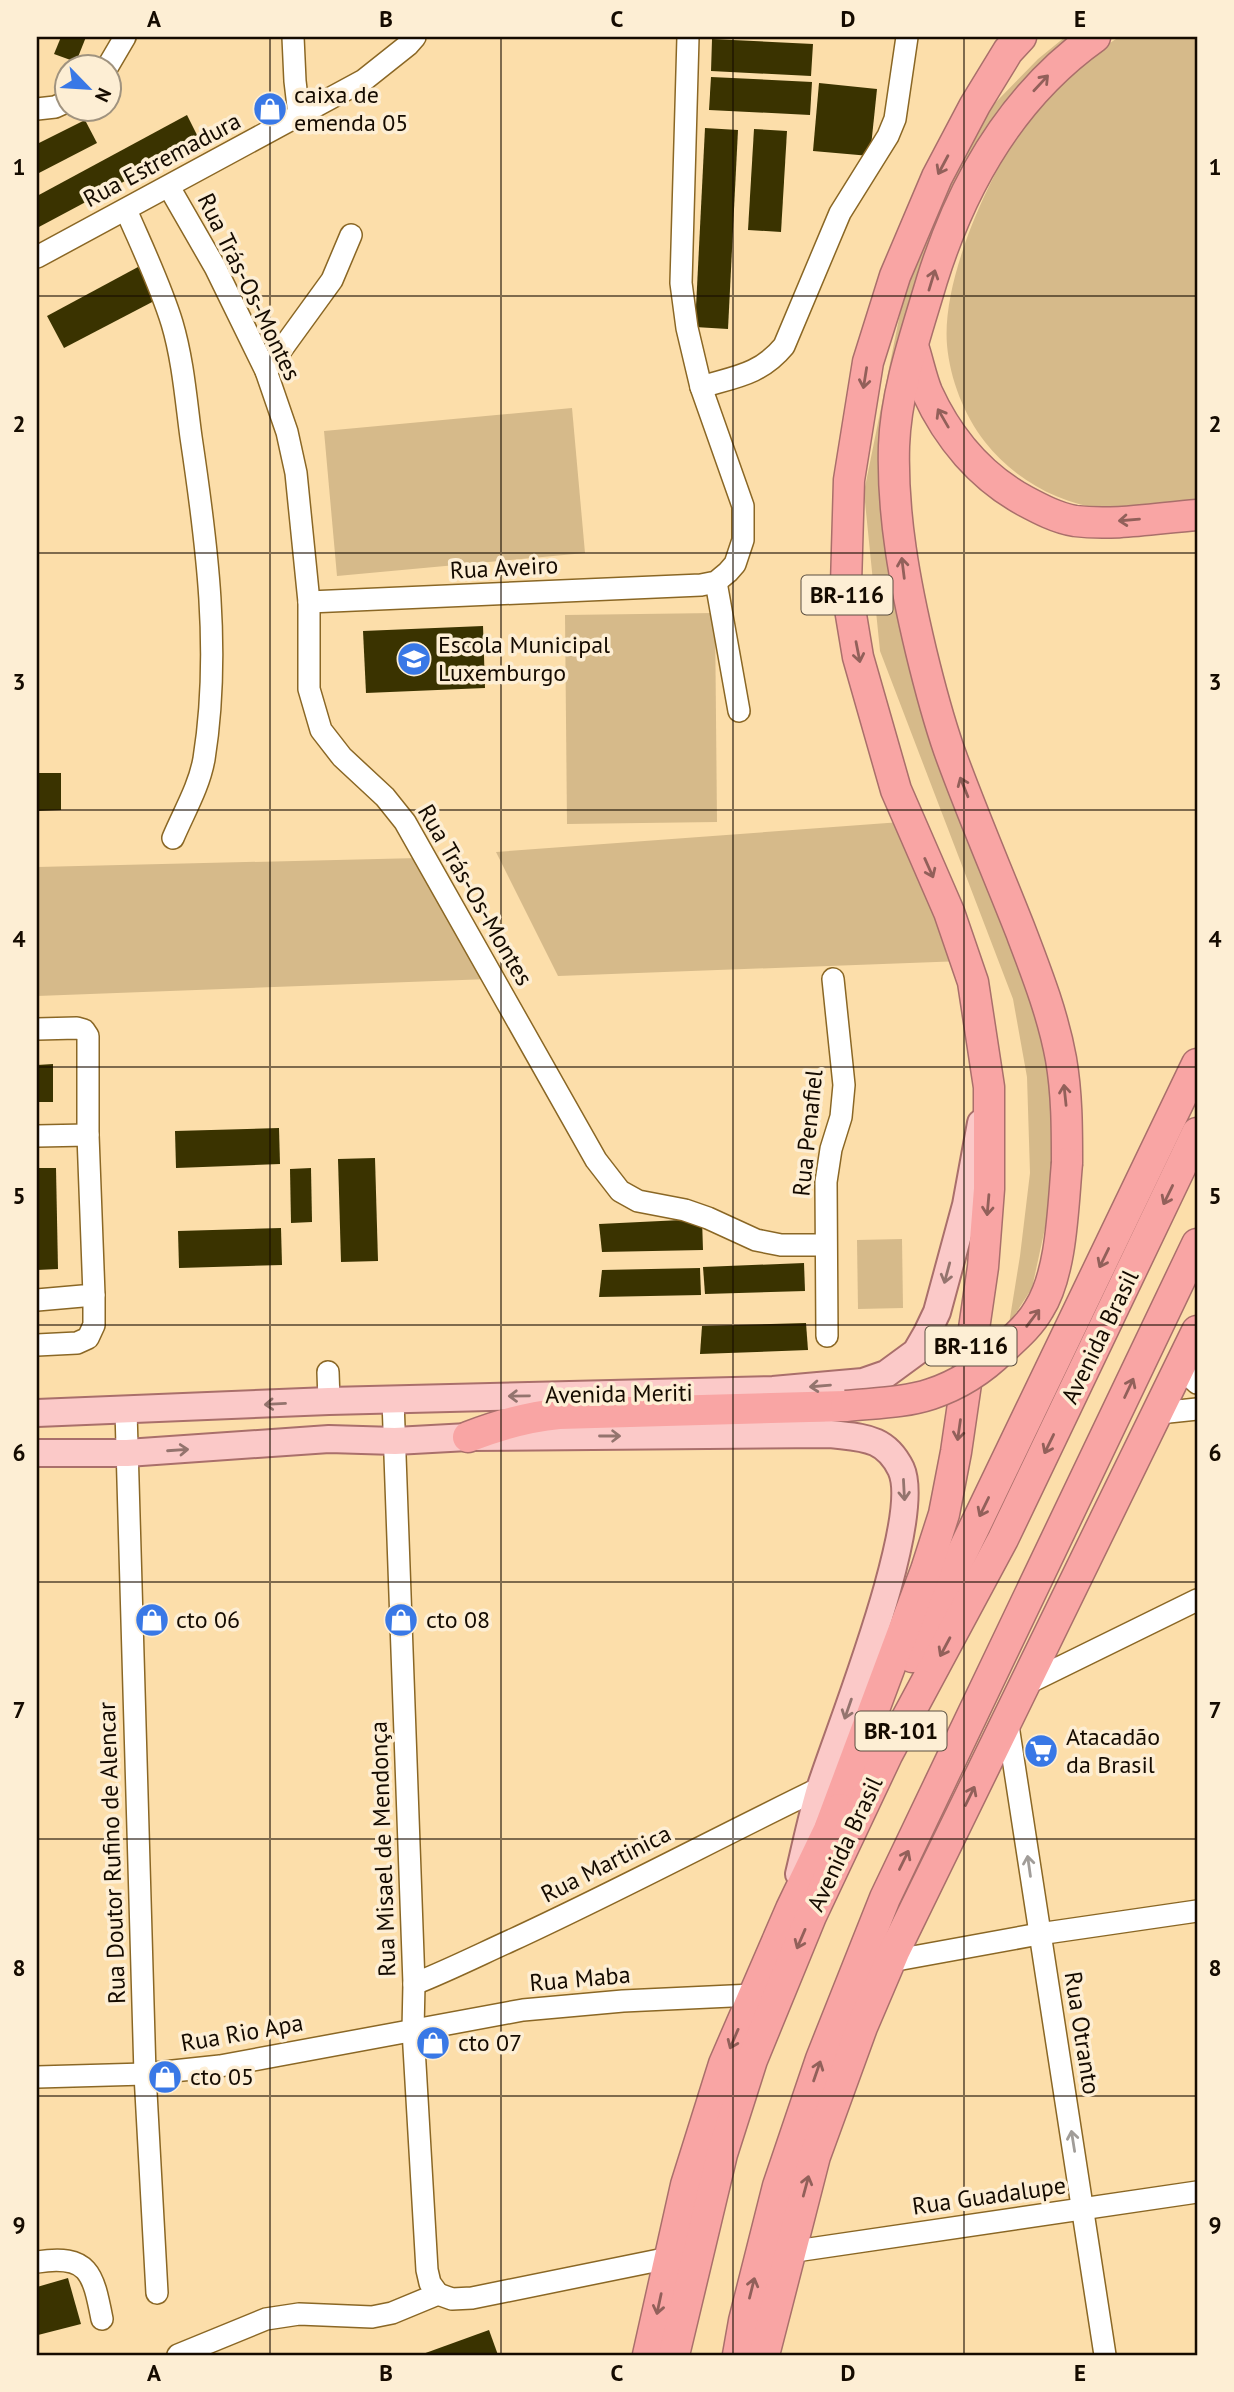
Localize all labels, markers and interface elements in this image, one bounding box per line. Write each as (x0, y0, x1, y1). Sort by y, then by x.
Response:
text: A (147, 4, 161, 33)
text: B (379, 4, 393, 33)
text: C (611, 4, 624, 33)
text: D (841, 4, 855, 33)
text: E (1074, 4, 1086, 33)
north arrow (52, 52, 122, 122)
one-way arrow (1032, 75, 1049, 92)
place label: caixa de emenda 05 (294, 79, 408, 138)
text: N (90, 84, 117, 106)
shop icon: caixa de emenda 05 (251, 90, 289, 128)
street label: Rua Estremadura (78, 105, 246, 214)
text: 1 (12, 152, 26, 181)
text: 1 (1208, 152, 1222, 181)
one-way arrow (936, 154, 950, 175)
street label: Rua Trás-Os-Montes (191, 188, 308, 385)
one-way arrow (927, 270, 940, 292)
one-way arrow (858, 366, 871, 389)
one-way arrow (936, 408, 950, 428)
text: 2 (12, 409, 26, 438)
text: 2 (1208, 409, 1222, 438)
one-way arrow (1118, 514, 1141, 527)
street label: Rua Aveiro (449, 549, 559, 586)
one-way arrow (896, 557, 909, 580)
road number: BR-116 (802, 576, 892, 614)
place label: Escola Municipal Luxemburgo (438, 629, 610, 688)
school or university icon: Escola Municipal Luxemburgo (395, 640, 433, 678)
one-way arrow (851, 640, 865, 663)
text: 3 (12, 667, 26, 696)
text: 3 (1208, 667, 1222, 696)
one-way arrow (956, 776, 969, 798)
street label: Rua Trás-Os-Montes (411, 798, 540, 991)
one-way arrow (923, 856, 936, 878)
text: 4 (12, 924, 26, 953)
text: 4 (1208, 924, 1222, 953)
street label: Rua Penafiel (785, 1068, 830, 1198)
one-way arrow (1058, 1084, 1071, 1106)
text: 5 (12, 1181, 26, 1210)
text: 5 (1208, 1181, 1222, 1210)
one-way arrow (1161, 1184, 1174, 1205)
one-way arrow (981, 1193, 994, 1215)
one-way arrow (1097, 1247, 1110, 1268)
one-way arrow (940, 1262, 953, 1284)
street label: Avenida Brasil (1054, 1265, 1145, 1409)
one-way arrow (1025, 1309, 1040, 1327)
road number: BR-116 (926, 1326, 1016, 1366)
street label: Avenida Meriti (545, 1377, 693, 1410)
one-way arrow (1123, 1378, 1136, 1399)
one-way arrow (809, 1380, 832, 1393)
one-way arrow (508, 1390, 531, 1403)
one-way arrow (264, 1397, 287, 1410)
one-way arrow (952, 1418, 965, 1441)
one-way arrow (598, 1429, 621, 1443)
one-way arrow (1041, 1433, 1055, 1454)
text: 6 (12, 1438, 26, 1467)
text: 6 (1208, 1438, 1222, 1467)
one-way arrow (167, 1443, 189, 1456)
one-way arrow (898, 1478, 911, 1501)
one-way arrow (977, 1496, 990, 1517)
shop icon: cto 06 (133, 1601, 171, 1639)
shop icon: cto 08 (382, 1601, 420, 1639)
place label: cto 06 (176, 1604, 240, 1635)
place label: cto 08 (426, 1604, 490, 1635)
one-way arrow (938, 1636, 952, 1657)
text: 7 (12, 1695, 26, 1724)
text: 7 (1208, 1695, 1222, 1724)
one-way arrow (841, 1697, 853, 1719)
street label: Rua Doutor Rufino de Alencar (91, 1701, 132, 2005)
road number: BR-101 (856, 1712, 946, 1750)
street label: Rua Misael de Mendonça (363, 1721, 402, 1977)
place label: Atacadão da Brasil (1066, 1721, 1160, 1780)
supermarket icon: Atacadão da Brasil (1022, 1732, 1060, 1770)
street label: Avenida Brasil (800, 1771, 889, 1916)
one-way arrow (963, 1786, 977, 1807)
street label: Rua Martinica (536, 1818, 676, 1910)
one-way arrow (897, 1850, 911, 1871)
one-way arrow (1022, 1855, 1035, 1878)
one-way arrow (794, 1927, 807, 1949)
text: 8 (12, 1953, 26, 1982)
text: 8 (1208, 1953, 1222, 1982)
street label: Rua Maba (528, 1959, 632, 1998)
street label: Rua Otranto (1058, 1969, 1107, 2096)
street label: Rua Rio Apa (178, 2007, 305, 2058)
shop icon: cto 07 (414, 2024, 452, 2062)
place label: cto 07 (458, 2027, 522, 2058)
one-way arrow (727, 2027, 740, 2049)
shop icon: cto 05 (146, 2058, 184, 2096)
one-way arrow (812, 2060, 824, 2082)
place label: cto 05 (190, 2061, 254, 2092)
one-way arrow (1066, 2130, 1079, 2153)
street label: Rua Guadalupe (910, 2169, 1068, 2222)
one-way arrow (801, 2175, 814, 2197)
text: 9 (12, 2210, 26, 2239)
text: 9 (1208, 2210, 1222, 2239)
one-way arrow (746, 2278, 759, 2300)
one-way arrow (651, 2292, 665, 2315)
text: A (147, 2358, 161, 2387)
text: B (379, 2358, 393, 2387)
text: C (611, 2358, 624, 2387)
text: D (841, 2358, 855, 2387)
text: E (1074, 2358, 1086, 2387)

